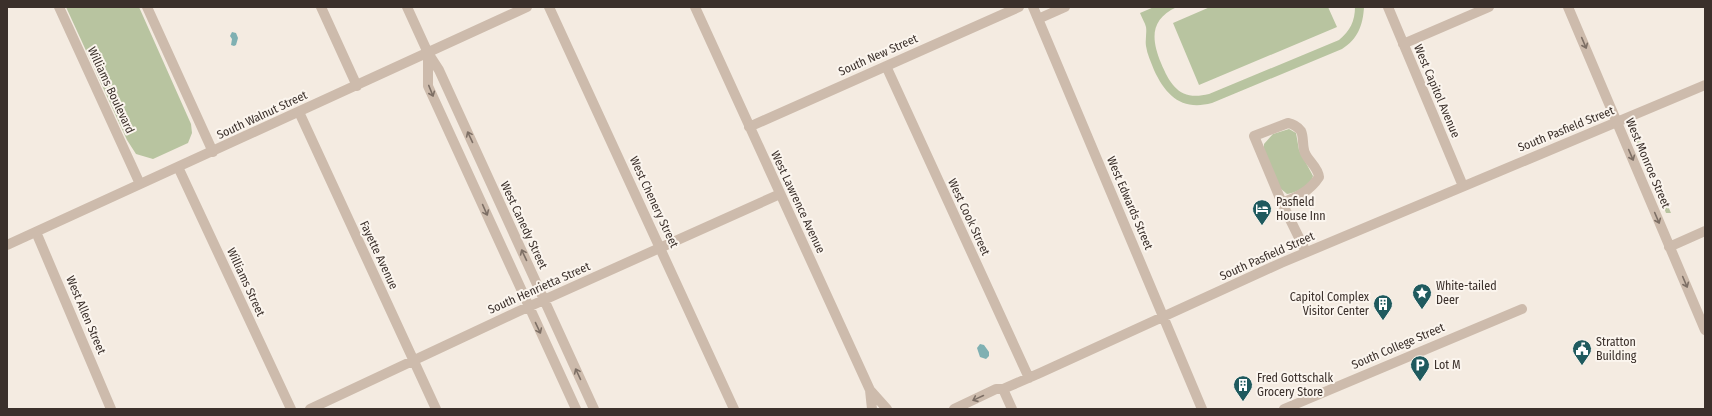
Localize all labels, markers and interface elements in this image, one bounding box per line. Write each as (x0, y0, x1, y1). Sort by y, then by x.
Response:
street label: South New Street (836, 31, 920, 79)
one-way arrow (1580, 37, 1588, 49)
street label: West Capitol Avenue (1411, 42, 1463, 140)
street label: Williams Boulevard (85, 44, 137, 136)
one-way arrow (428, 85, 435, 97)
street label: South Walnut Street (215, 88, 309, 142)
street label: South Pasfield Street (1516, 103, 1616, 155)
street label: West Monroe Street (1623, 116, 1673, 210)
one-way arrow (466, 132, 473, 144)
street label: West Lawrence Avenue (768, 149, 828, 255)
one-way arrow (1628, 149, 1635, 161)
street label: West Chenery Street (627, 154, 681, 250)
street label: West Edwards Street (1104, 154, 1156, 252)
street label: West Cook Street (945, 176, 993, 258)
street label: West Canedy Street (498, 179, 550, 271)
place label: Pasfield House Inn (1276, 195, 1326, 223)
hotel icon: Pasfield House Inn (1251, 198, 1273, 226)
one-way arrow (481, 204, 489, 216)
one-way arrow (1654, 211, 1661, 223)
street label: Fayette Avenue (357, 219, 401, 292)
street label: South Pasfield Street (1217, 229, 1317, 283)
street label: Williams Street (224, 246, 268, 319)
one-way arrow (520, 250, 527, 262)
street label: South Henrietta Street (486, 259, 592, 317)
street label: West Allen Street (63, 274, 109, 356)
one-way arrow (1682, 276, 1689, 288)
place label: White-tailed Deer (1436, 279, 1497, 307)
place icon: White-tailed Deer (1411, 282, 1433, 310)
place label: Capitol Complex Visitor Center (1290, 290, 1370, 318)
building icon: Capitol Complex Visitor Center (1372, 293, 1394, 321)
street label: South College Street (1349, 320, 1447, 372)
one-way arrow (535, 322, 542, 334)
place label: Stratton Building (1596, 335, 1637, 363)
public building icon: Stratton Building (1571, 338, 1593, 366)
parking icon: Lot M (1409, 354, 1431, 382)
place label: Lot M (1434, 358, 1461, 372)
one-way arrow (574, 368, 581, 380)
place label: Fred Gottschalk Grocery Store (1257, 371, 1333, 399)
building icon: Fred Gottschalk Grocery Store (1232, 374, 1254, 402)
one-way arrow (973, 395, 985, 402)

